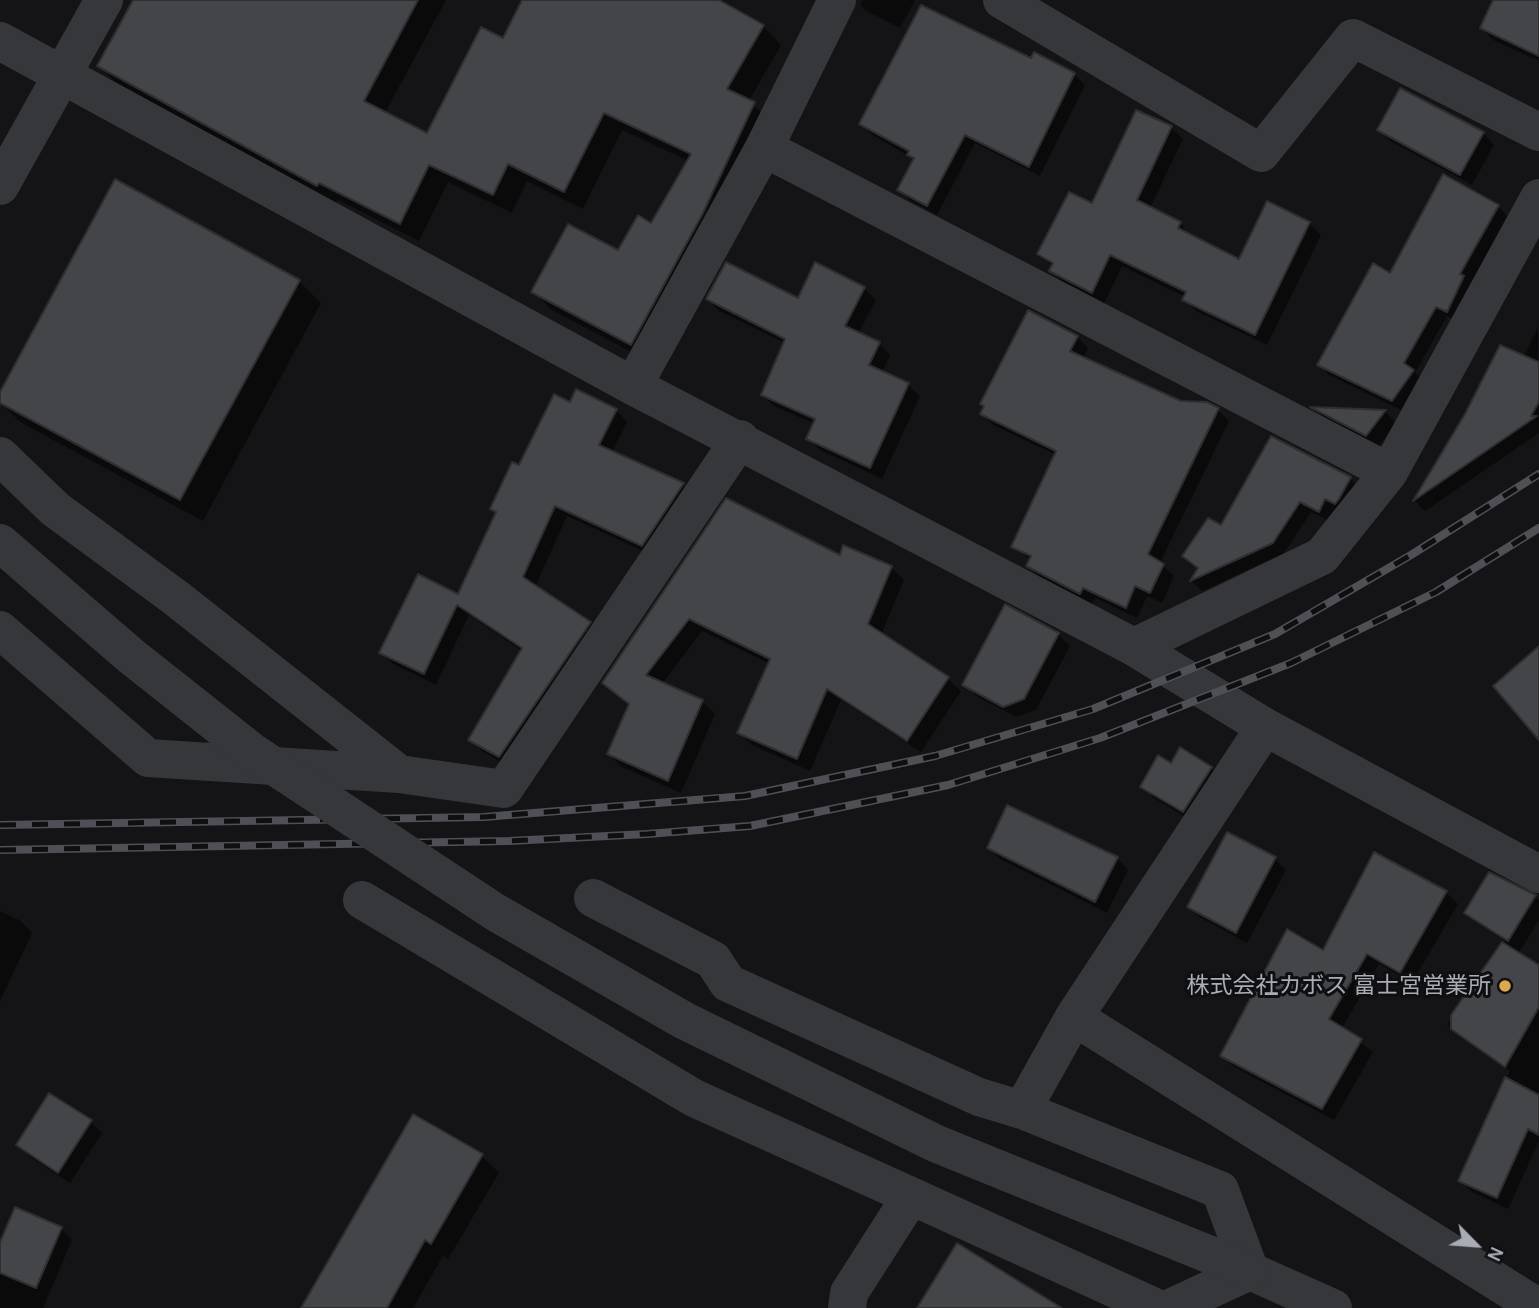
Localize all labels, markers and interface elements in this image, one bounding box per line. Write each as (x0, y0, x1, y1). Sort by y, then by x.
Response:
place label: 株式会社カボス 富士宮営業所 (1187, 972, 1491, 1000)
marker: 株式会社カボス 富士宮営業所 (1497, 978, 1513, 994)
north arrow (1441, 1210, 1511, 1280)
text: N (1482, 1243, 1508, 1265)

